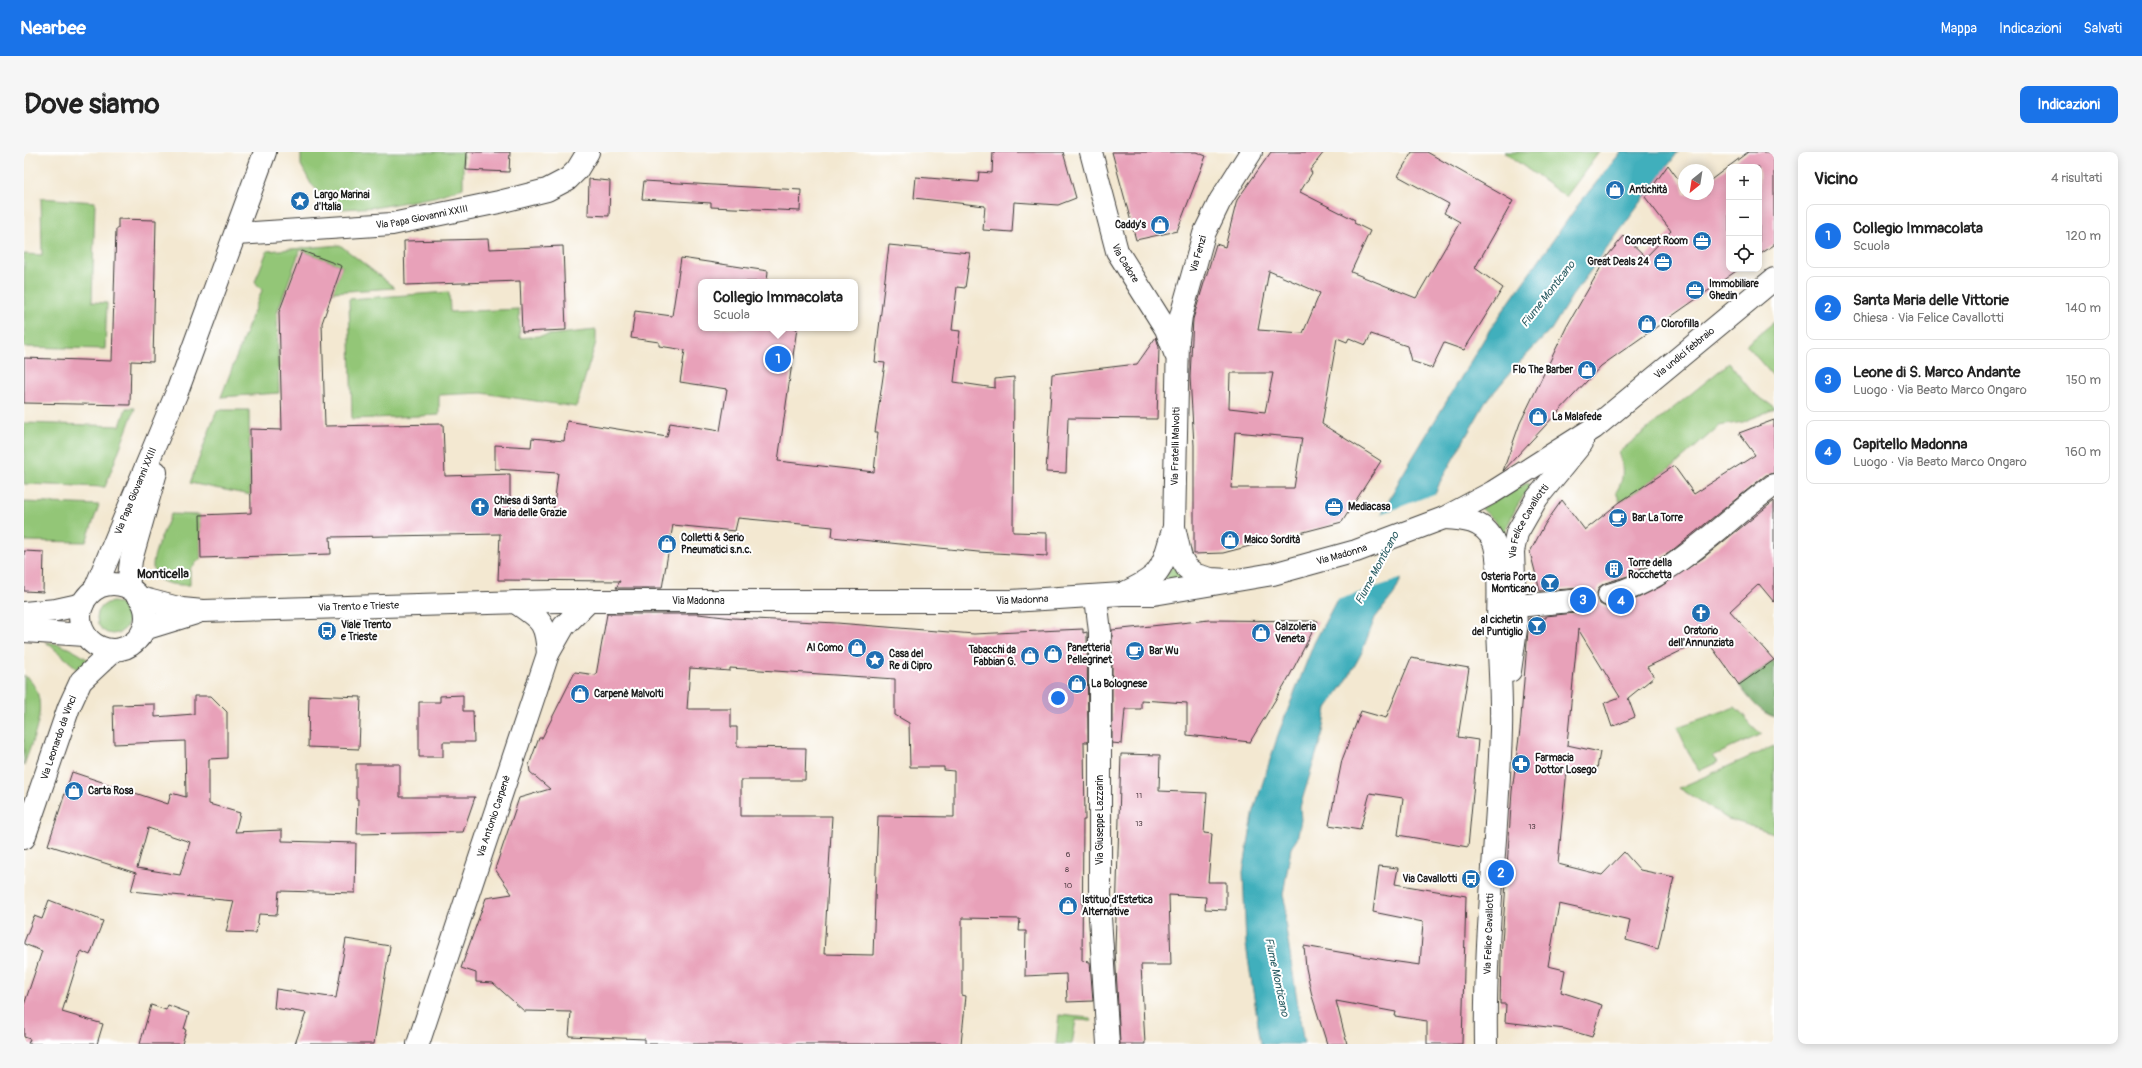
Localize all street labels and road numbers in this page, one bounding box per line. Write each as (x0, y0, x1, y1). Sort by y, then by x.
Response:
street label: Via Papa Giovanni XXIII (375, 203, 469, 231)
street label: Via Fenzi (1188, 234, 1209, 274)
street label: Via Cadore (1109, 242, 1142, 285)
street label: Via undici febbraio (1652, 324, 1717, 382)
street label: Via Fratelli Malvolti (1169, 407, 1183, 486)
street label: Via Papa Giovanni XXIII (112, 446, 159, 537)
street label: Via Felice Cavallotti (1507, 482, 1552, 559)
street label: Via Madonna (1315, 541, 1369, 568)
street label: Via Madonna (996, 593, 1049, 607)
street label: Via Madonna (672, 595, 725, 607)
street label: Via Trento e Trieste (318, 599, 399, 614)
street label: Via Leonardo da Vinci (38, 694, 79, 781)
street label: Via Antonio Carpenè (475, 774, 513, 859)
street label: Via Giuseppe Lazzarin (1094, 775, 1106, 865)
street label: Via Felice Cavallotti (1482, 893, 1496, 975)

